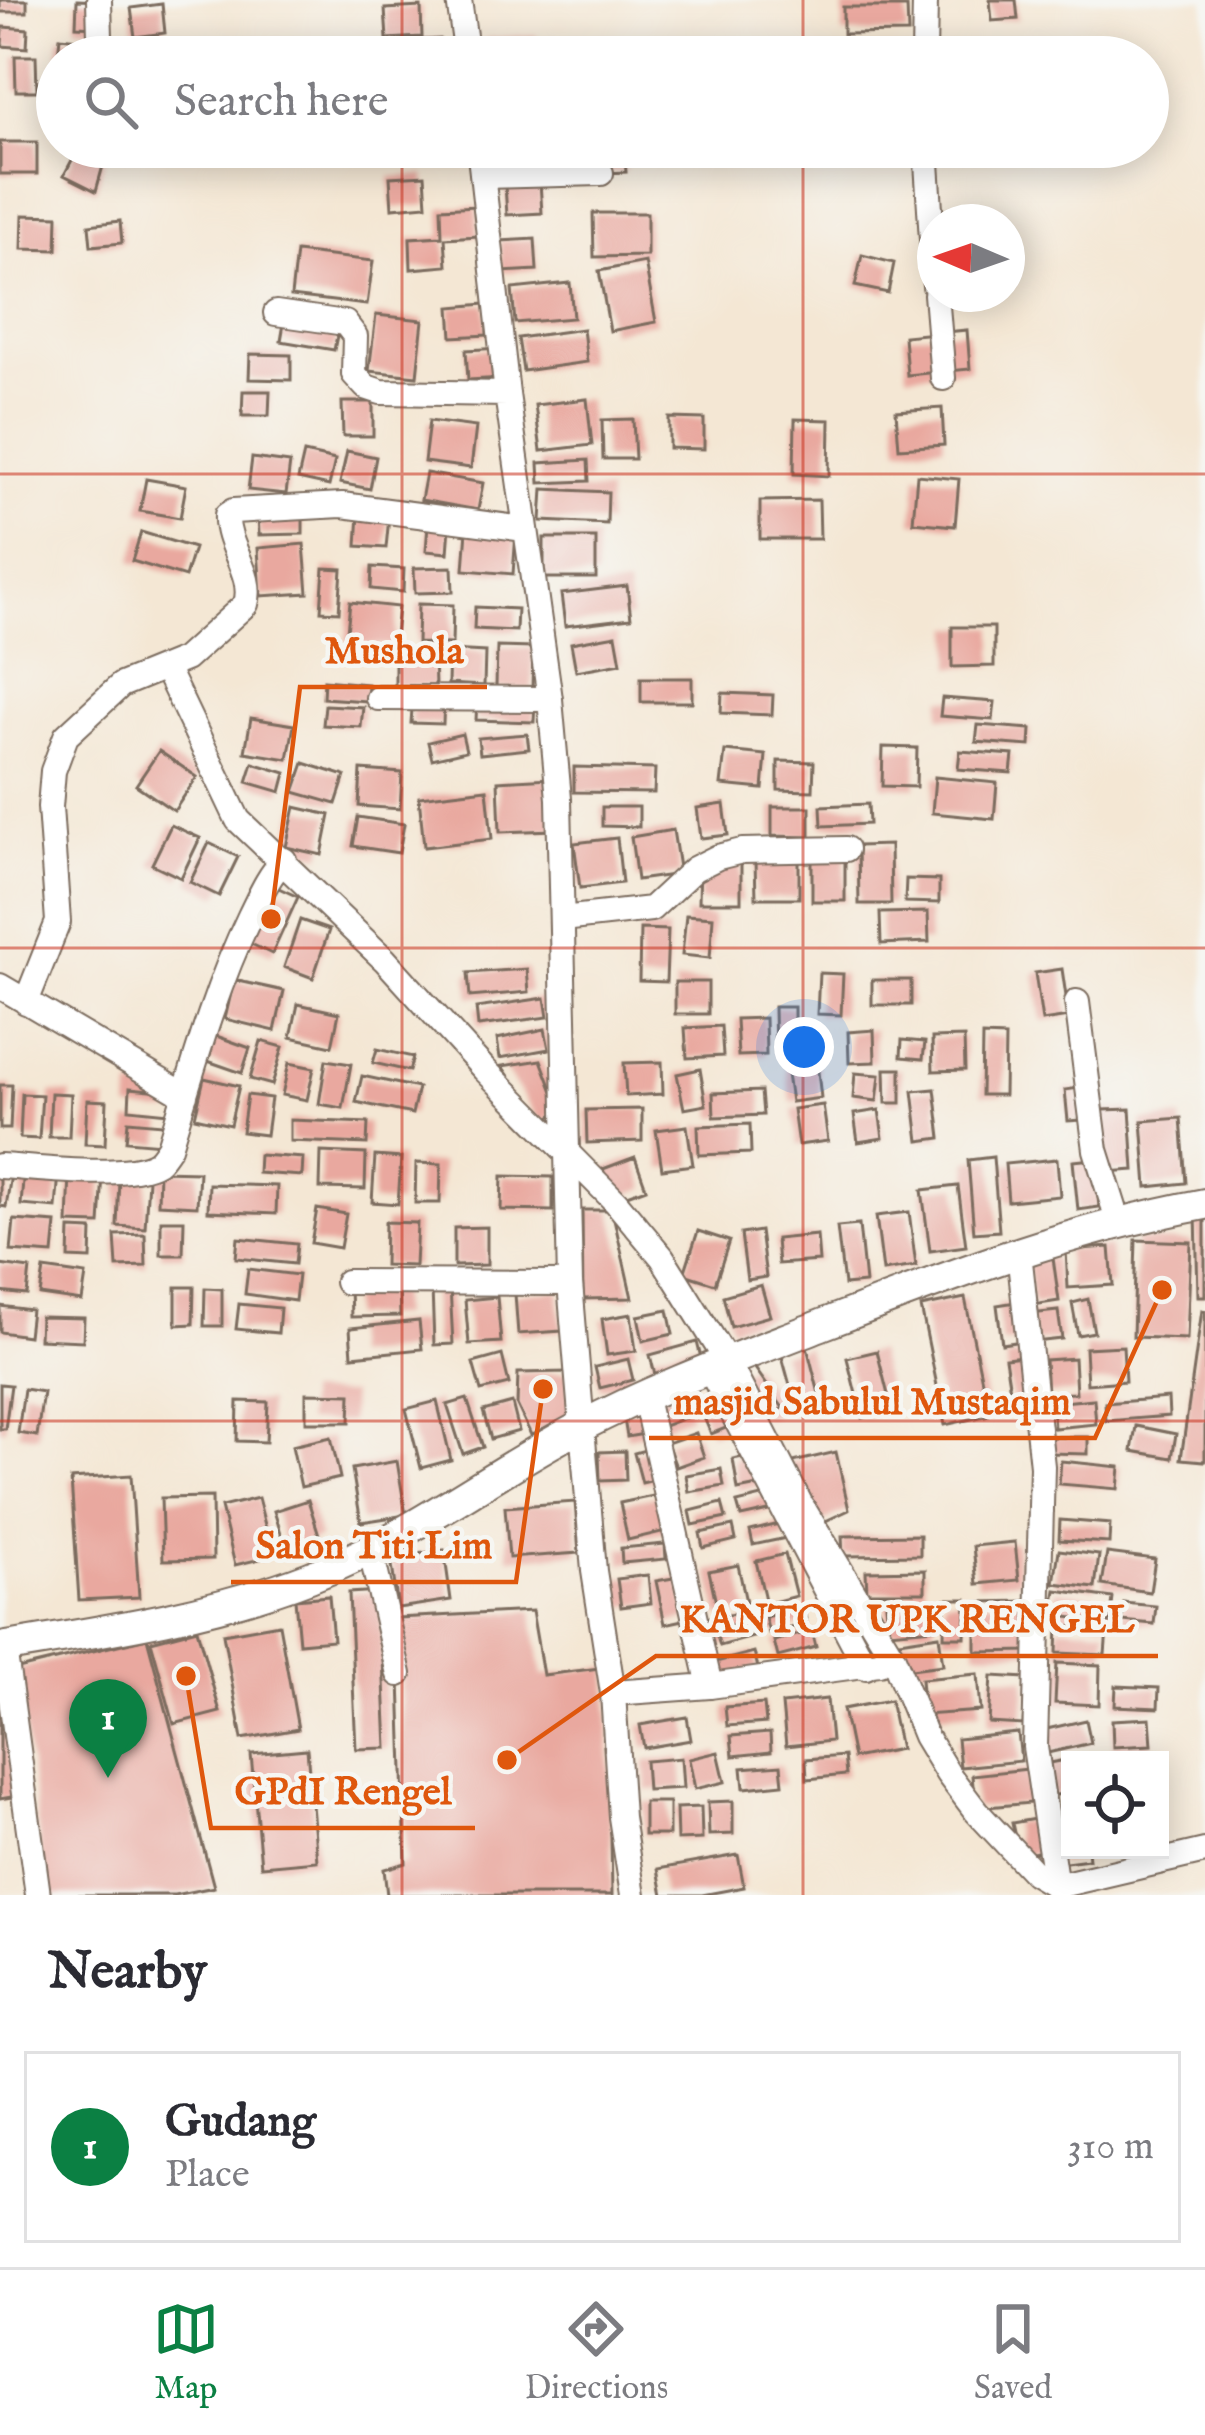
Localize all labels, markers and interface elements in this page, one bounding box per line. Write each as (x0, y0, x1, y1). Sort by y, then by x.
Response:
search box (36, 36, 1169, 168)
icon: search (78, 69, 144, 135)
text: Search here (174, 74, 388, 131)
north arrow (917, 204, 1025, 312)
callout: Mushola (300, 612, 487, 687)
text: Mushola (324, 628, 465, 677)
your location (774, 1017, 834, 1077)
callout: masjid Sabulul Mustaqim (649, 1363, 1095, 1438)
text: masjid Sabulul Mustaqim (673, 1379, 1071, 1428)
callout: Salon Titi Lim (231, 1507, 516, 1582)
text: Salon Titi Lim (256, 1523, 492, 1572)
callout: KANTOR UPK RENGEL (656, 1581, 1158, 1656)
text: KANTOR UPK RENGEL (680, 1597, 1135, 1646)
pin: 1 (69, 1679, 147, 1778)
map controls (1061, 1751, 1169, 1859)
button: locate (1061, 1751, 1169, 1859)
callout: GPdI Rengel (211, 1753, 475, 1828)
text: GPdI Rengel (235, 1769, 453, 1818)
text: Nearby (48, 1941, 207, 2006)
text: Gudang (165, 2094, 316, 2151)
text: 1 (83, 2123, 97, 2172)
text: 310 m (1067, 2123, 1154, 2172)
text: Place (165, 2151, 250, 2200)
tab: Map (153, 2296, 219, 2410)
tab: Directions (525, 2296, 668, 2410)
tab: Saved (974, 2296, 1052, 2410)

